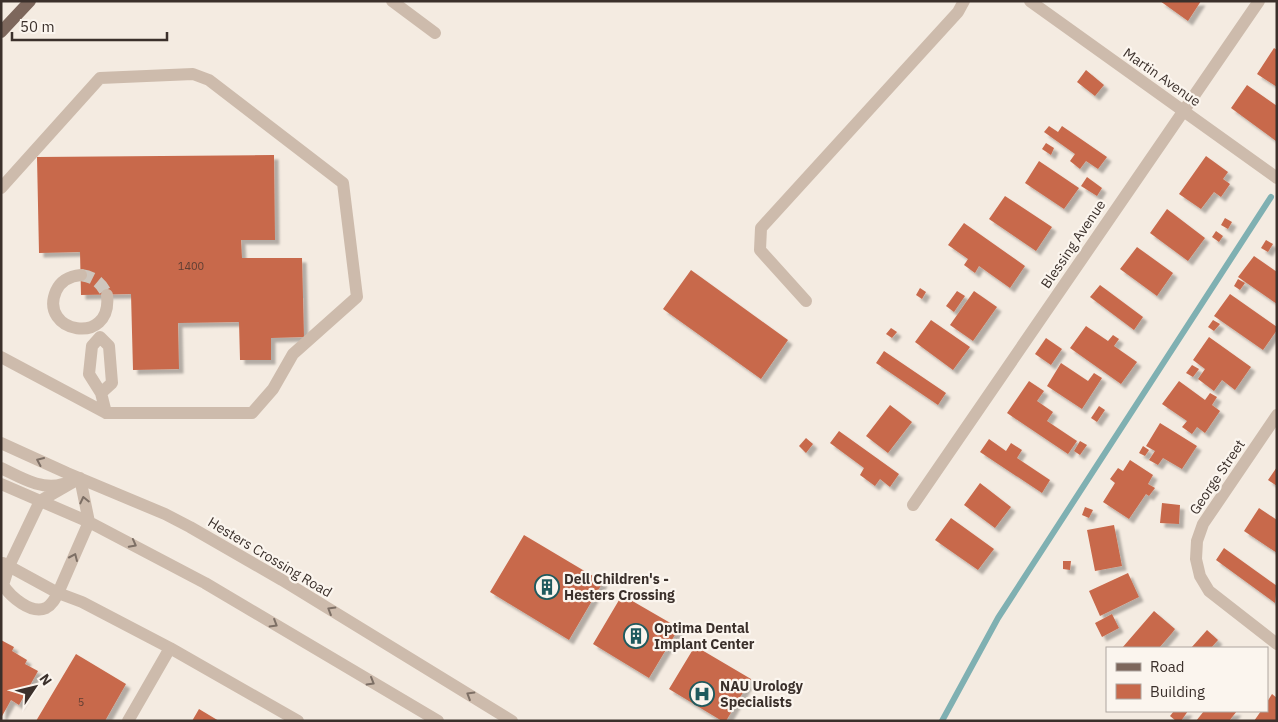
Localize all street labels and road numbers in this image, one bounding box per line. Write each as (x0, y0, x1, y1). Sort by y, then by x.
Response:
street label: Martin Avenue (1120, 44, 1204, 110)
street label: Blessing Avenue (1037, 196, 1109, 292)
street label: George Street (1185, 436, 1249, 518)
street label: Hesters Crossing Road (205, 513, 335, 601)

